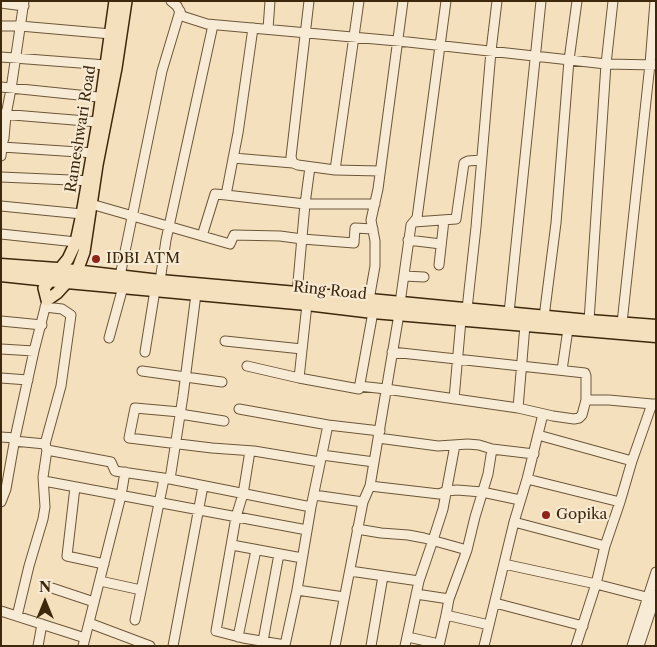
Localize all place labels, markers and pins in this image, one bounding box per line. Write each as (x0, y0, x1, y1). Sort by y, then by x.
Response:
place label: IDBI ATM (106, 250, 180, 268)
marker: IDBI ATM (90, 253, 102, 265)
place label: Gopika (556, 506, 607, 524)
marker: Gopika (540, 509, 552, 521)

